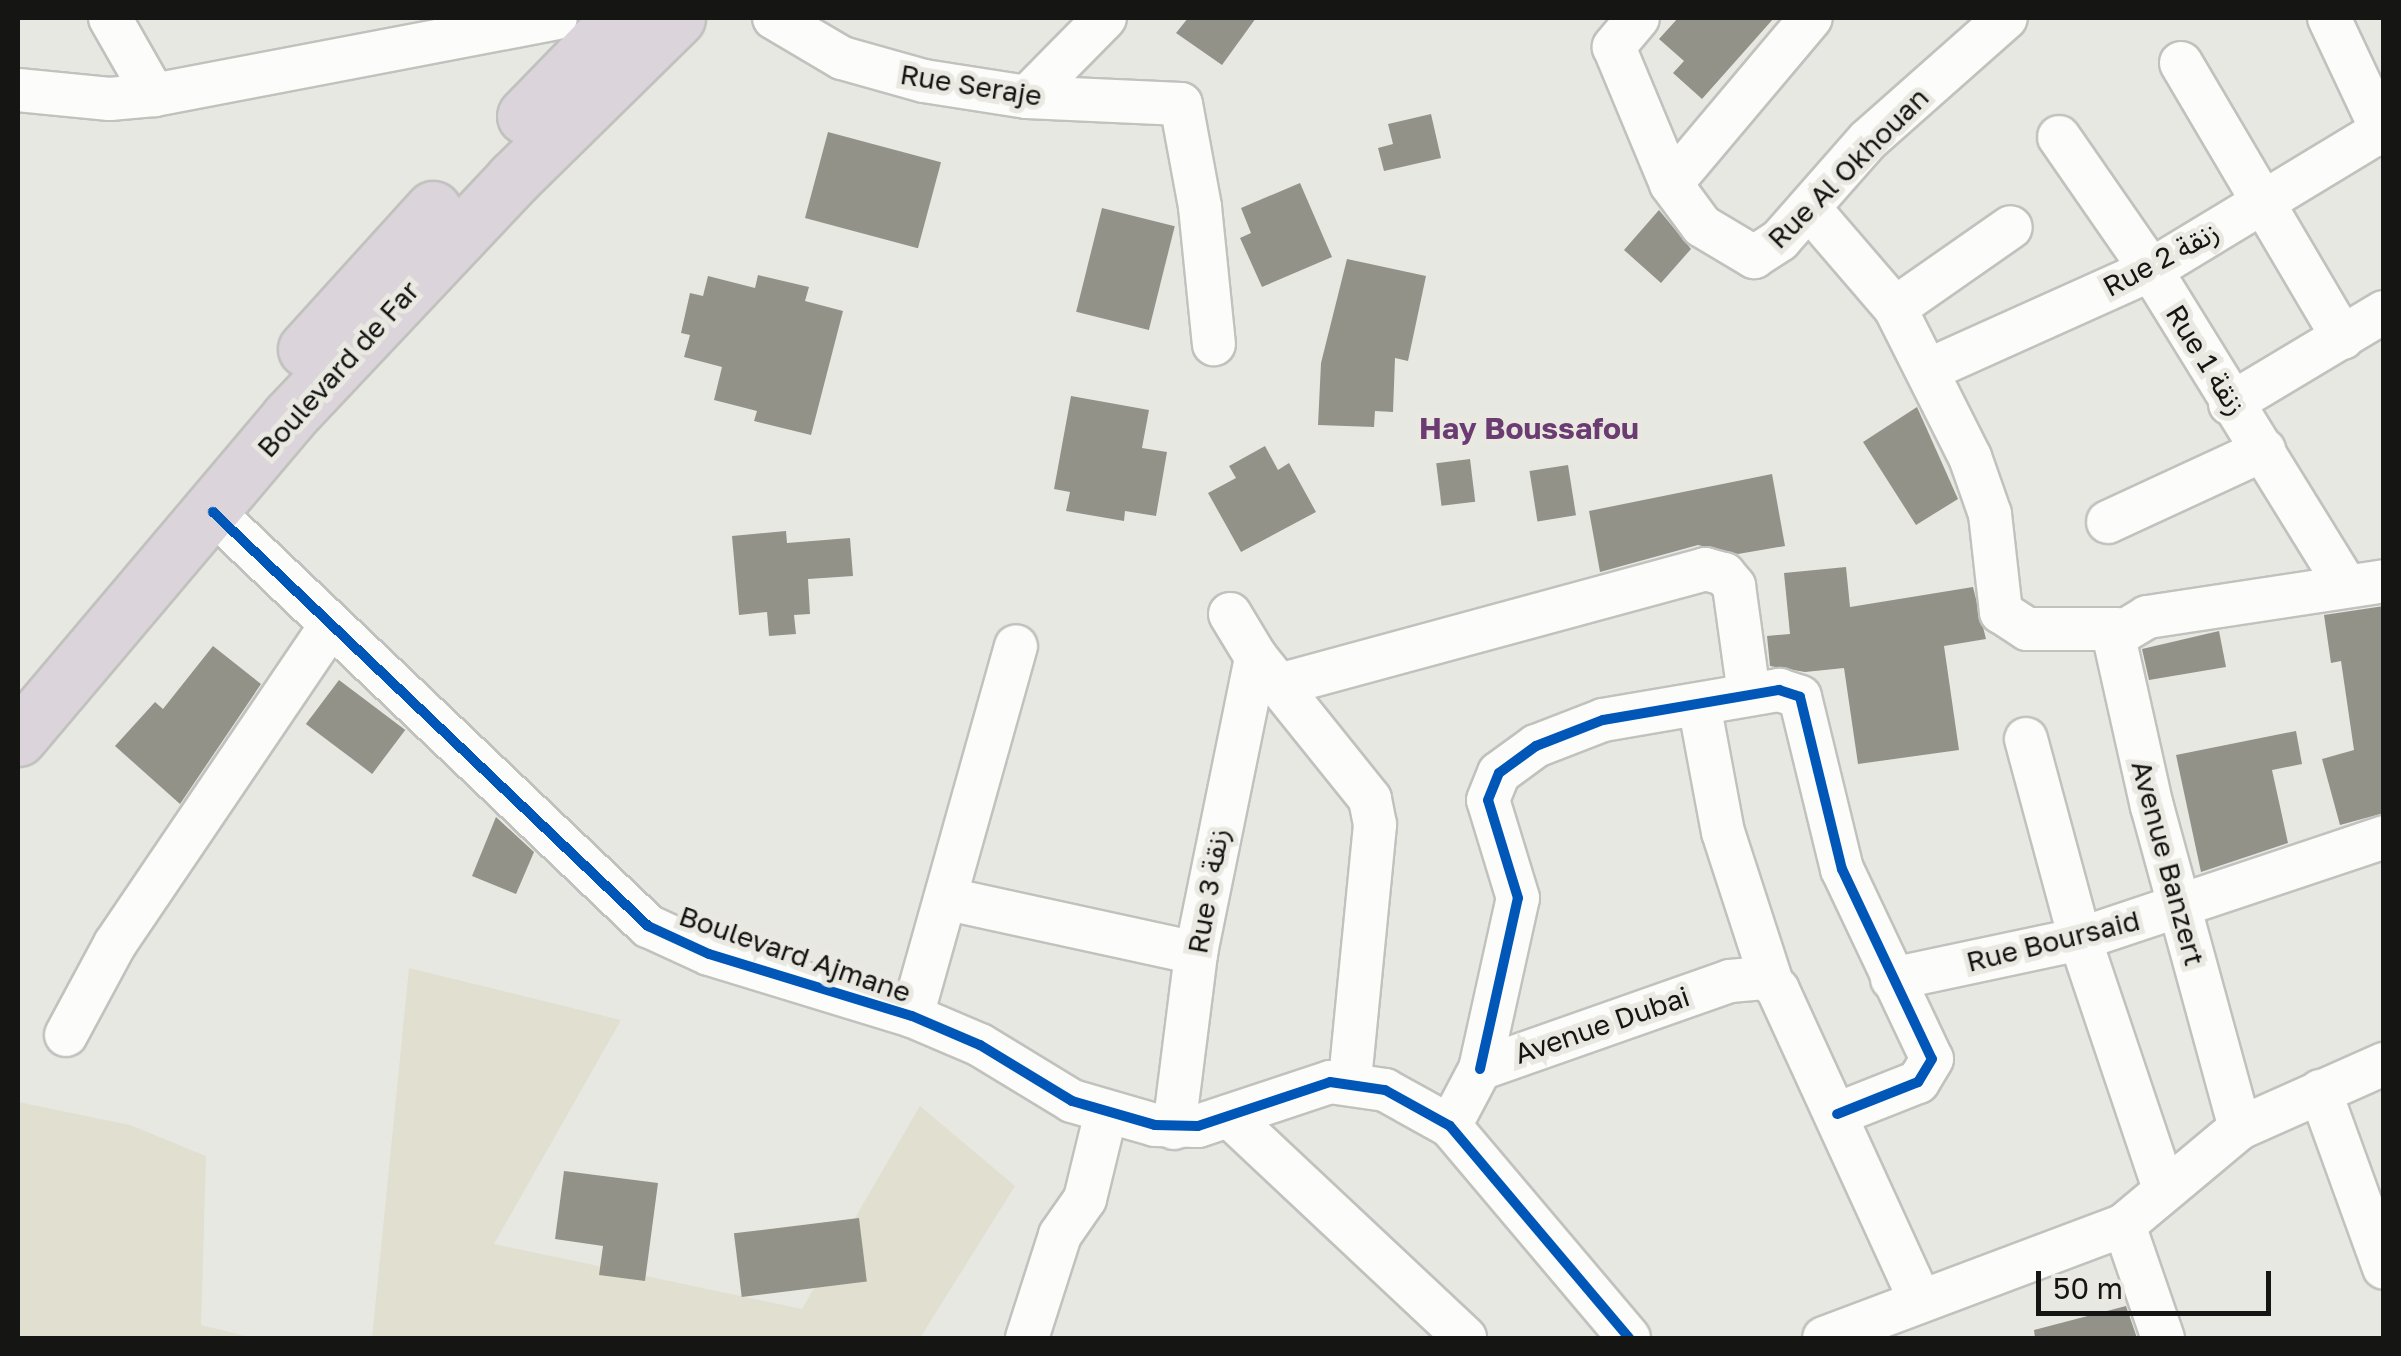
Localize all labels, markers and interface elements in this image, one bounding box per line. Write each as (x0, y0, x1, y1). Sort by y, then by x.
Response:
street label: Rue Seraje (898, 57, 1044, 113)
street label: Rue Al Okhouan (1761, 81, 1935, 255)
street label: Rue 2 زنقة (2097, 215, 2225, 303)
street label: Boulevard de Far (250, 274, 426, 464)
street label: Rue 1 زنقة (2159, 299, 2253, 421)
district label: Hay Boussafou (1419, 410, 1639, 446)
street label: Avenue Banzert (2124, 757, 2212, 969)
street label: Rue 3 زنقة (1180, 826, 1236, 956)
street label: Boulevard Ajmane (675, 899, 915, 1009)
street label: Rue Boursaid (1963, 903, 2143, 979)
street label: Avenue Dubai (1510, 979, 1694, 1071)
scale bar (2041, 1251, 2276, 1313)
text: 50 m (2053, 1270, 2123, 1306)

